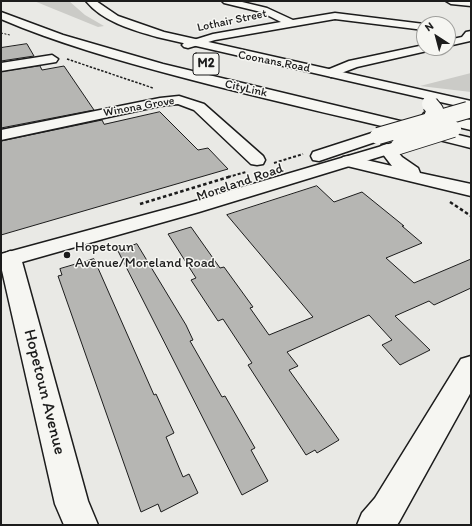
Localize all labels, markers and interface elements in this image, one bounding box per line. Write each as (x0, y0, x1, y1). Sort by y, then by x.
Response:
street label: Lothair Street (196, 7, 268, 35)
north arrow (416, 16, 456, 56)
text: N (422, 19, 436, 34)
street label: Coonans Road (237, 48, 311, 76)
road number: M2 (193, 53, 219, 75)
street label: CityLink (223, 77, 269, 101)
street label: Winona Grove (102, 94, 176, 120)
street label: Moreland Road (194, 160, 286, 206)
place label: Hopetoun Avenue/Moreland Road (75, 239, 215, 272)
marker: Hopetoun Avenue/Moreland Road (62, 250, 72, 260)
street label: Hopetoun Avenue (19, 327, 69, 457)

